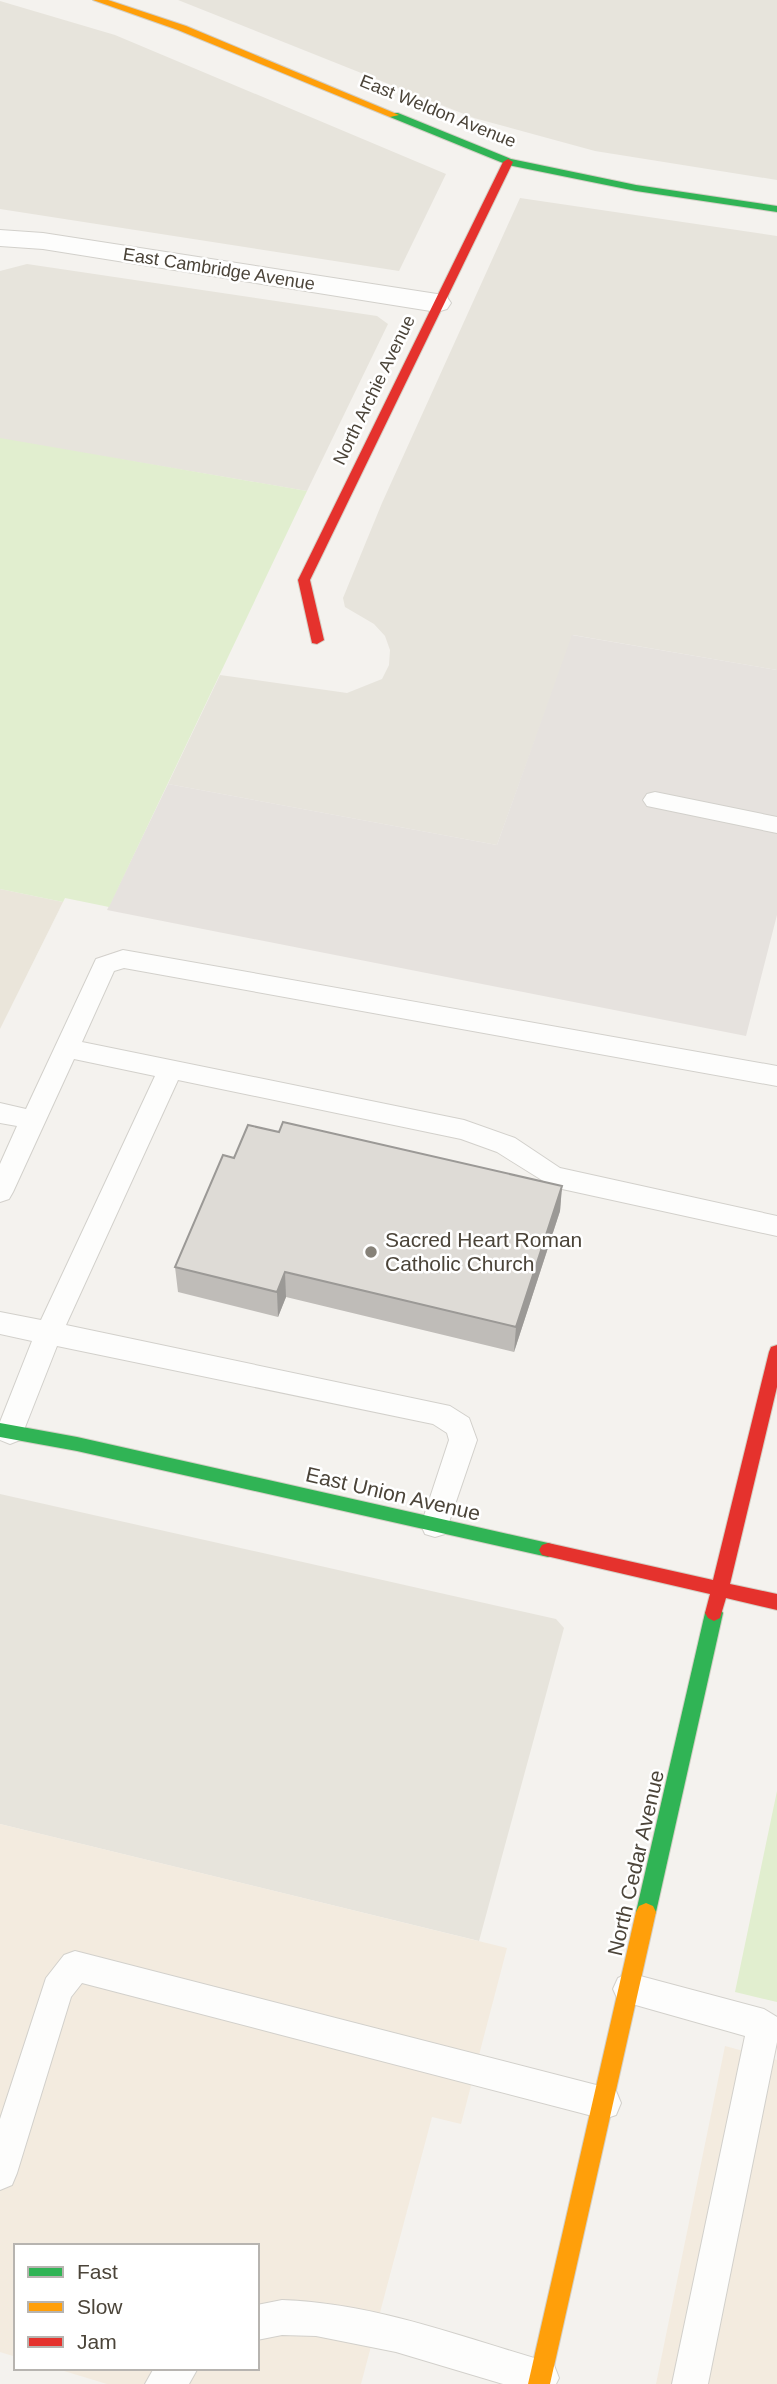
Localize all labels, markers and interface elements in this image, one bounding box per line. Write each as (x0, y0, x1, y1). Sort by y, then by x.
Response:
street label: East Weldon Avenue (357, 71, 519, 151)
street label: East Cambridge Avenue (122, 244, 316, 294)
street label: North Archie Avenue (329, 312, 419, 468)
place label: Sacred Heart Roman Catholic Church (385, 1228, 582, 1275)
marker: Sacred Heart Roman Catholic Church (363, 1244, 379, 1260)
street label: East Union Avenue (304, 1462, 483, 1525)
street label: North Cedar Avenue (603, 1768, 668, 1958)
legend (14, 2244, 259, 2370)
text: Fast (77, 2260, 118, 2283)
text: Slow (77, 2295, 123, 2318)
text: Jam (77, 2330, 117, 2353)

